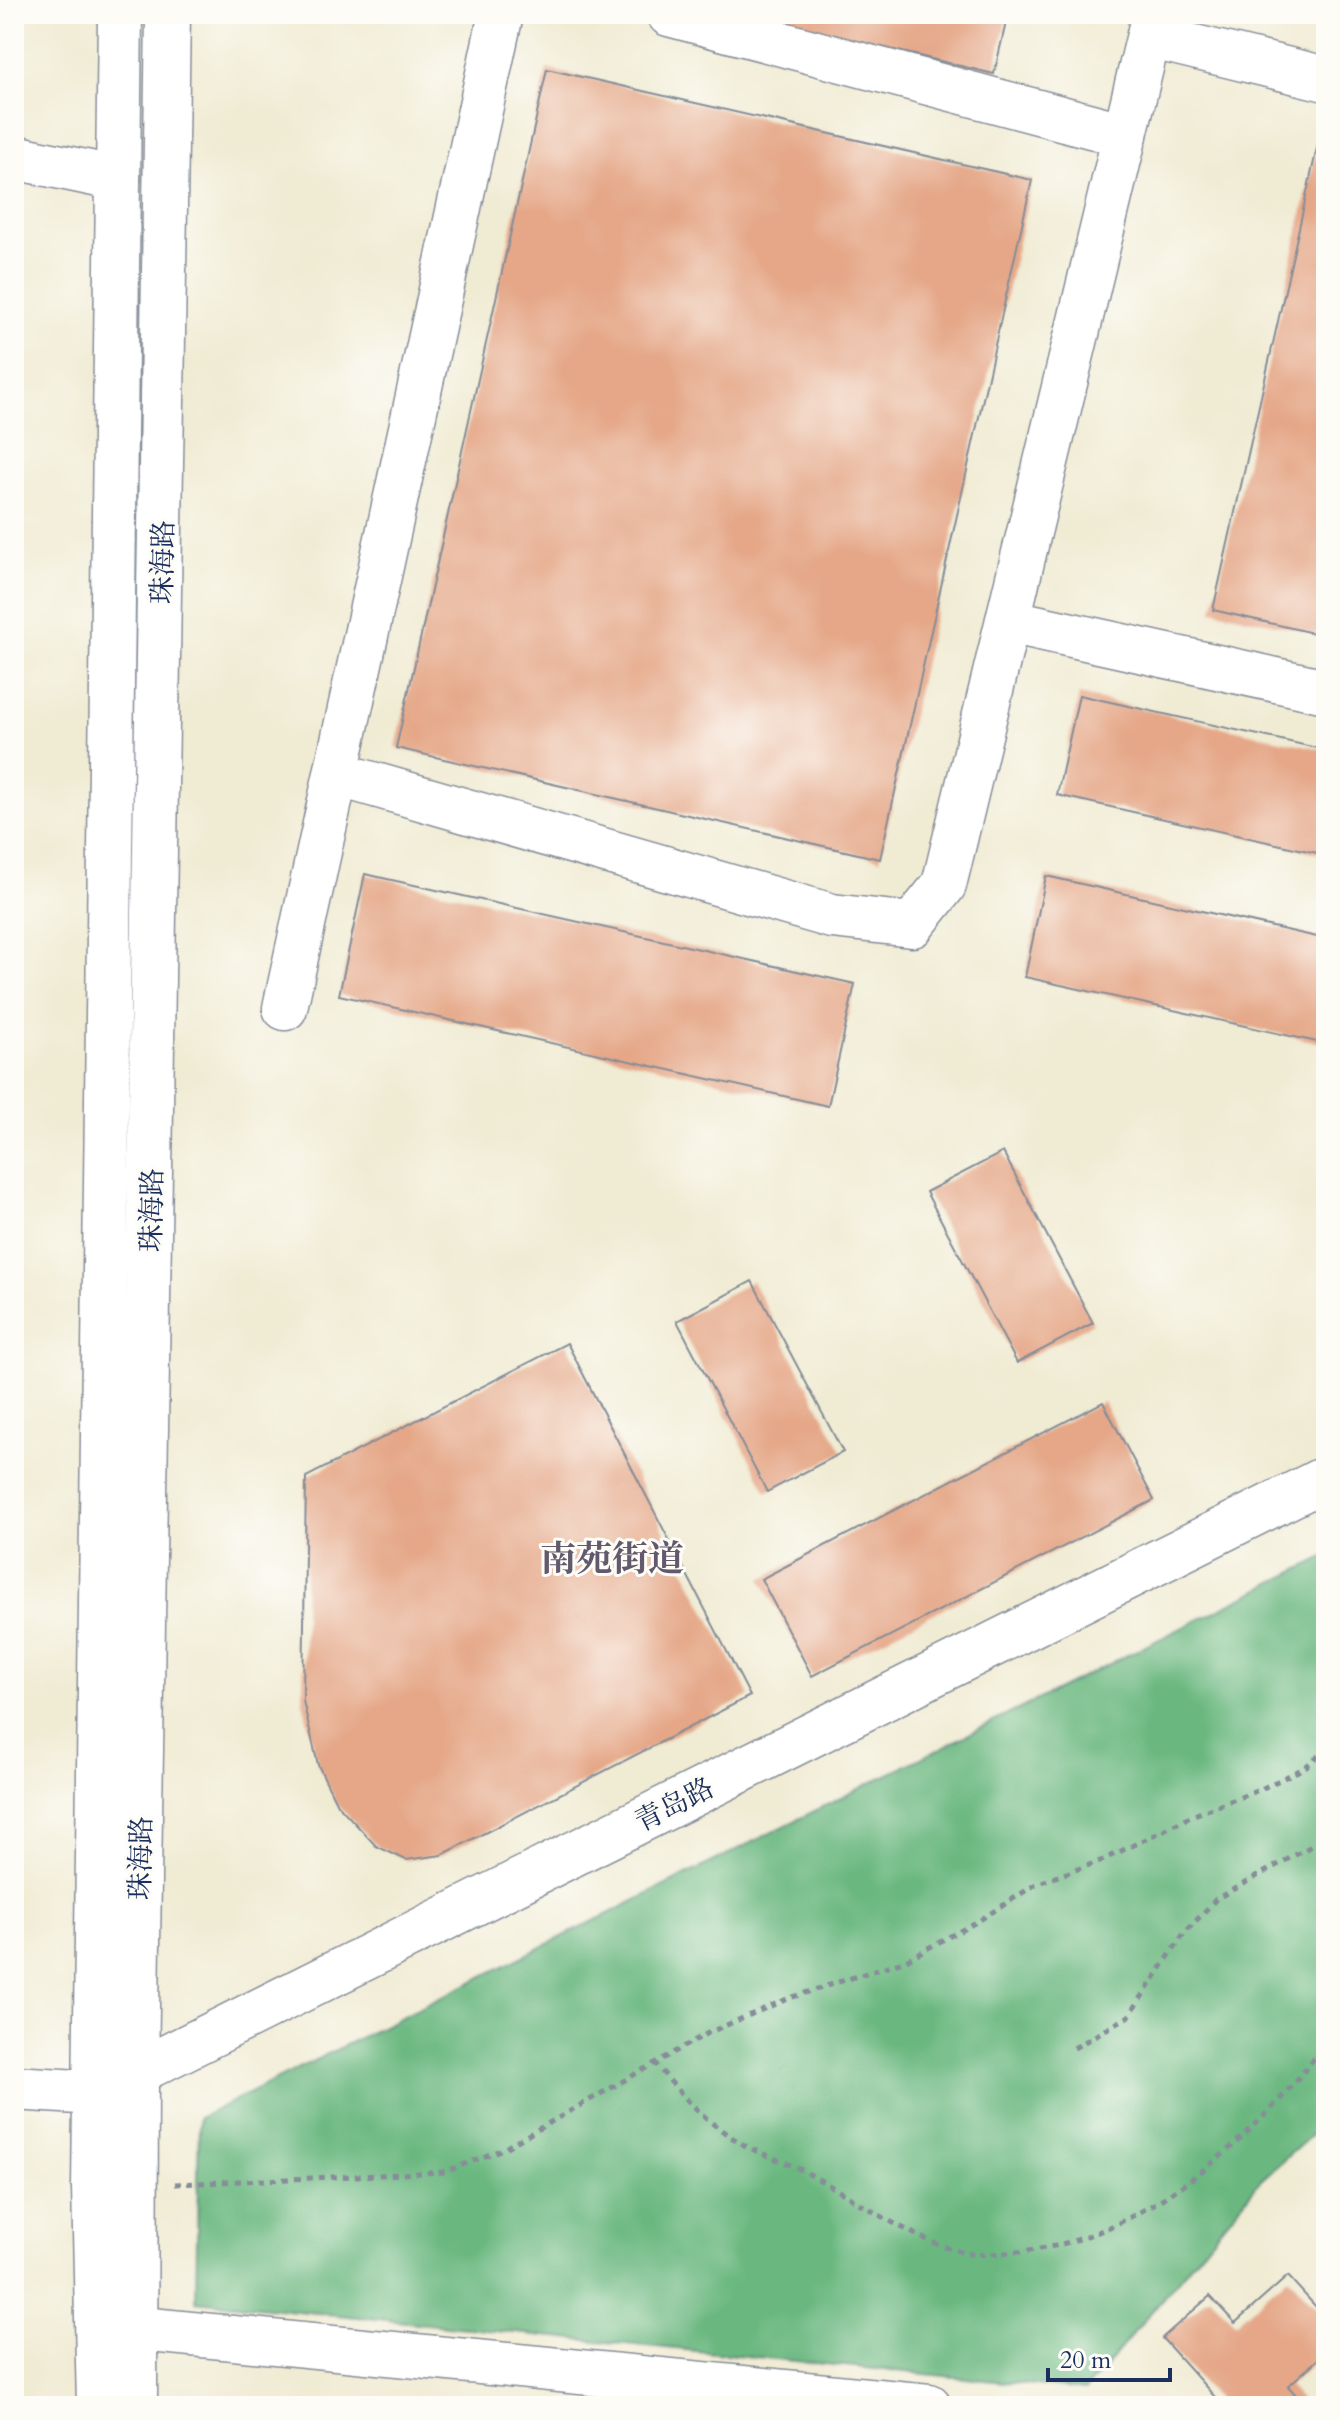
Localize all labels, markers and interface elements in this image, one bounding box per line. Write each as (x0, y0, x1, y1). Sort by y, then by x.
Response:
street label: 珠海路 (143, 520, 183, 604)
street label: 珠海路 (132, 1168, 172, 1252)
district label: 南苑街道 (540, 1535, 684, 1584)
street label: 青岛路 (628, 1769, 721, 1841)
street label: 珠海路 (121, 1816, 161, 1900)
scale bar (1048, 2332, 1170, 2382)
text: 20 m (1060, 2344, 1112, 2377)

